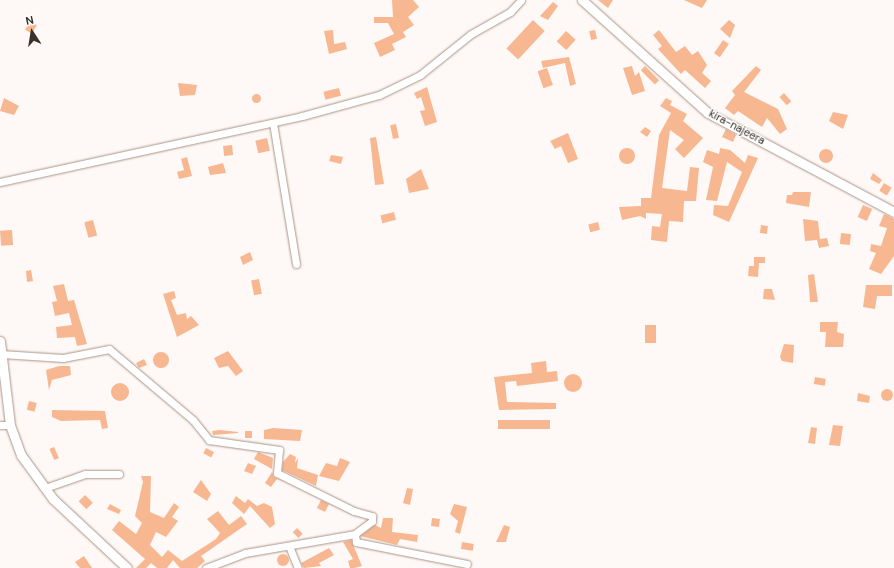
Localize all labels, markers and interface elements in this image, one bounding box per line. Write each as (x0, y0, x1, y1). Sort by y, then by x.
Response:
north arrow (12, 12, 52, 52)
text: N (24, 13, 35, 28)
street label: kira-najeera (707, 107, 767, 147)

